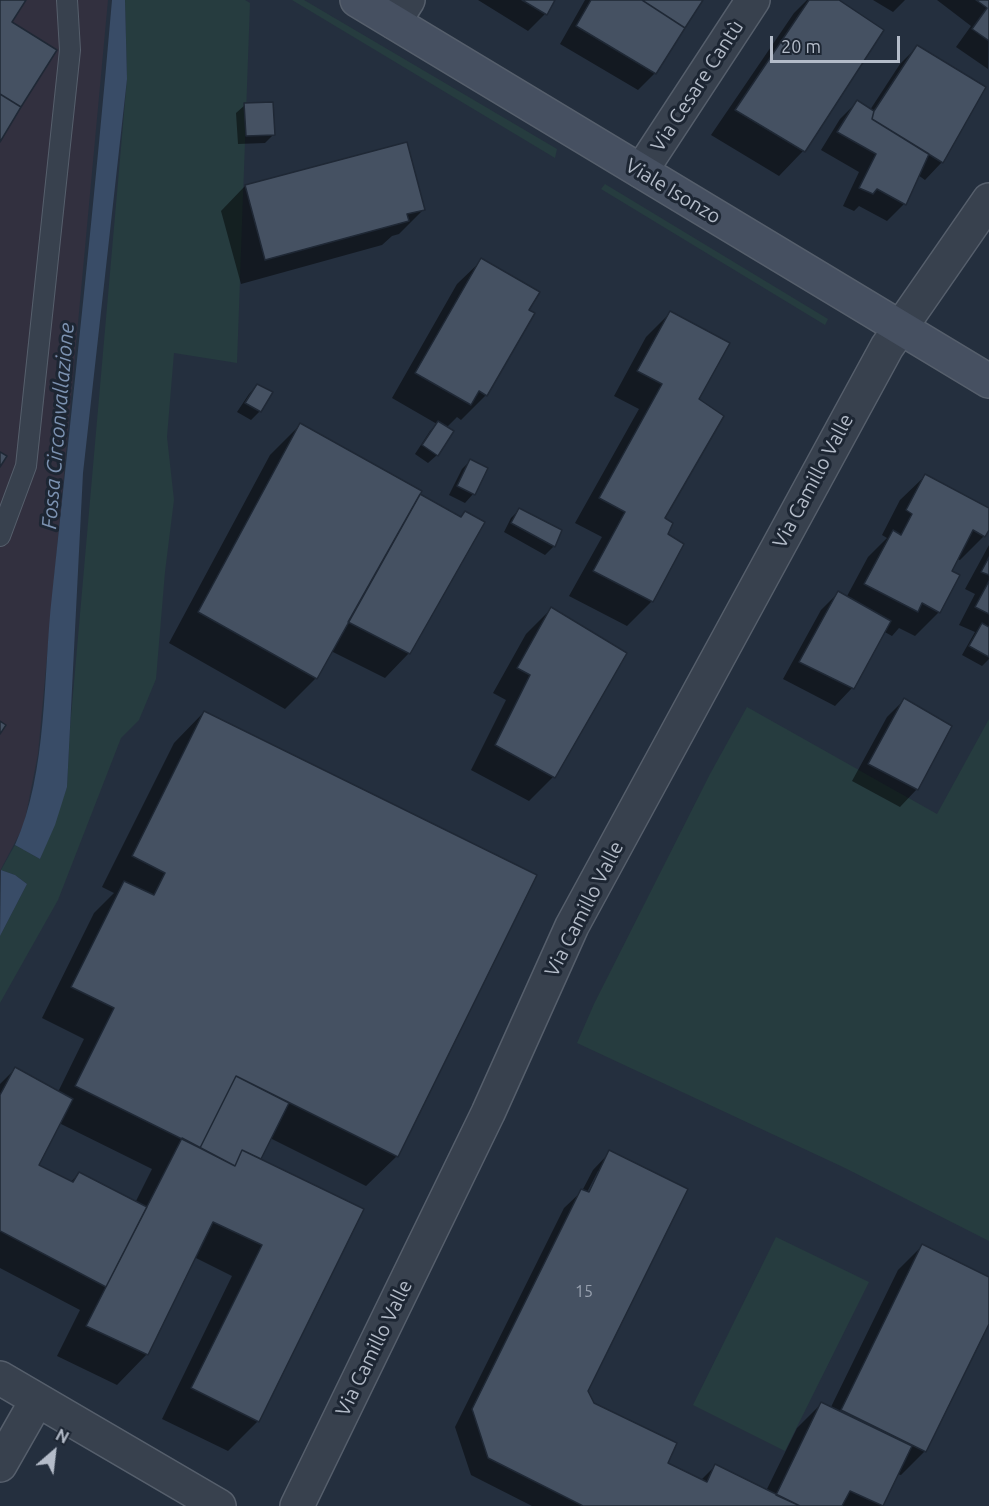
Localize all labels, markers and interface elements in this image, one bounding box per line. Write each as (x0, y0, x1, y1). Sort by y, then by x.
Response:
street label: Via Cesare Cantù (646, 16, 748, 156)
scale bar (773, 24, 904, 62)
text: 20 m (781, 36, 821, 56)
street label: Viale Isonzo (621, 153, 725, 229)
water label: Fossa Circonvallazione (36, 322, 80, 530)
street label: Via Camillo Valle (768, 410, 858, 552)
street label: Via Camillo Valle (540, 837, 628, 981)
street label: Via Camillo Valle (331, 1276, 417, 1420)
house number: 15 (575, 1282, 593, 1302)
north arrow (24, 1422, 84, 1482)
text: N (53, 1425, 72, 1447)

